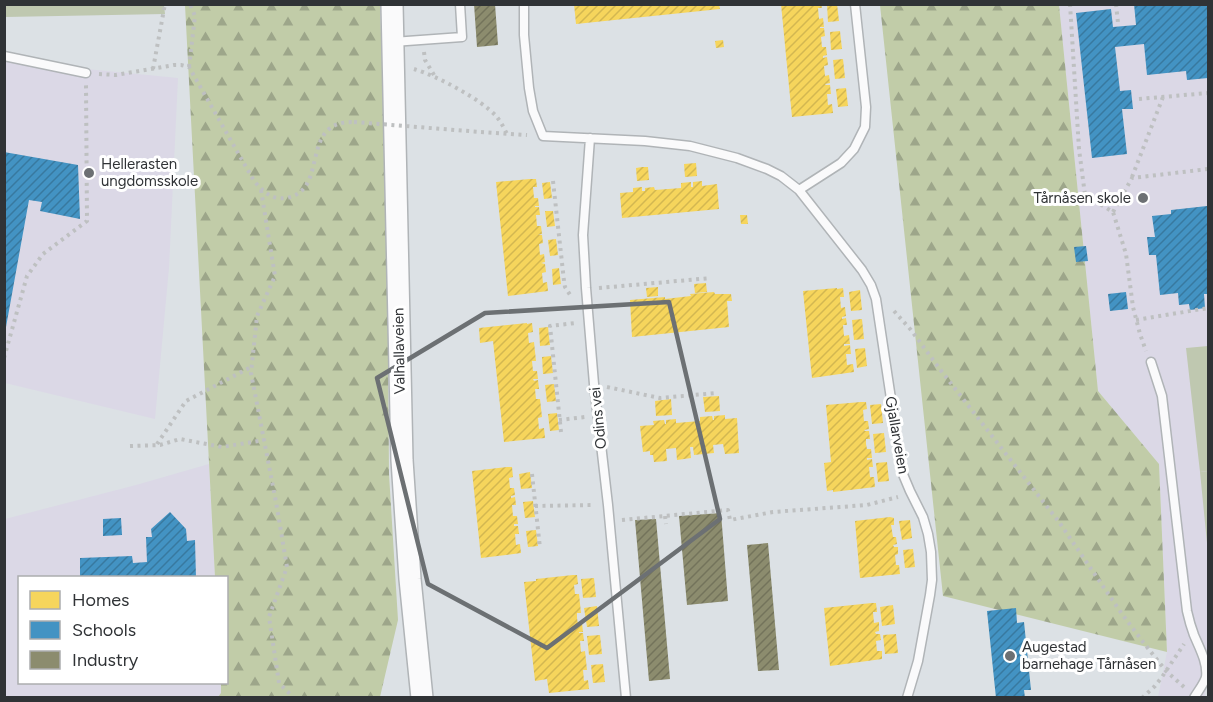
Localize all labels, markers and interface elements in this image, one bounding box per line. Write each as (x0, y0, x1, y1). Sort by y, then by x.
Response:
place label: Hellerasten ungdomsskole (101, 155, 198, 190)
marker: Hellerasten ungdomsskole (82, 166, 96, 180)
place label: Tårnåsen skole (1033, 189, 1131, 207)
marker: Tårnåsen skole (1136, 191, 1150, 205)
street label: Valhallaveien (389, 307, 409, 395)
street label: Odins vei (586, 386, 610, 450)
street label: Gjallarveien (881, 395, 913, 475)
legend (18, 576, 228, 684)
text: Homes (72, 589, 130, 611)
text: Schools (72, 619, 136, 641)
place label: Augestad barnehage Tårnåsen (1022, 638, 1156, 673)
text: Industry (72, 649, 139, 671)
marker: Augestad barnehage Tårnåsen (1003, 649, 1017, 663)

